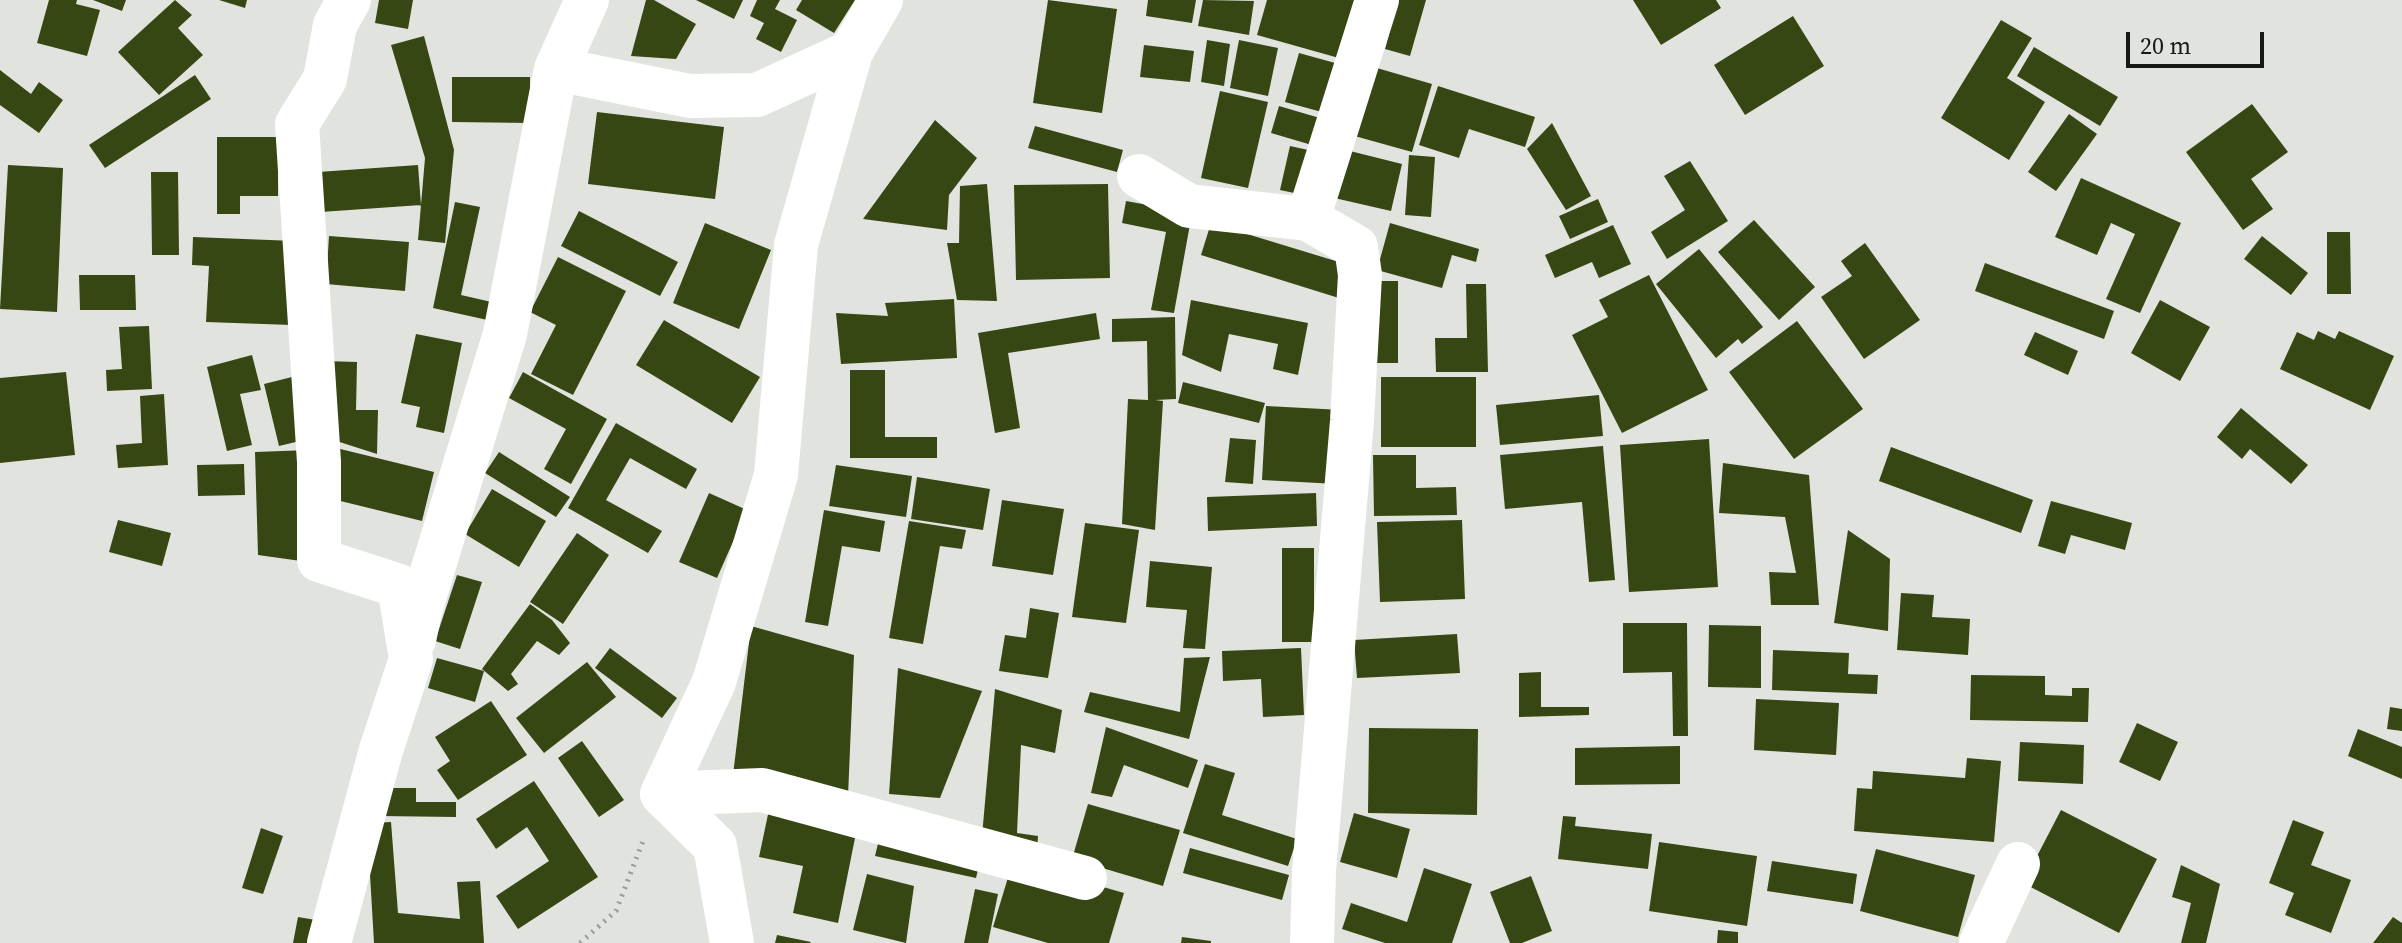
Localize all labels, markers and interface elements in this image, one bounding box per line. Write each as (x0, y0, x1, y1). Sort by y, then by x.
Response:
scale bar (2130, 16, 2268, 66)
text: 20 m (2140, 29, 2191, 62)

